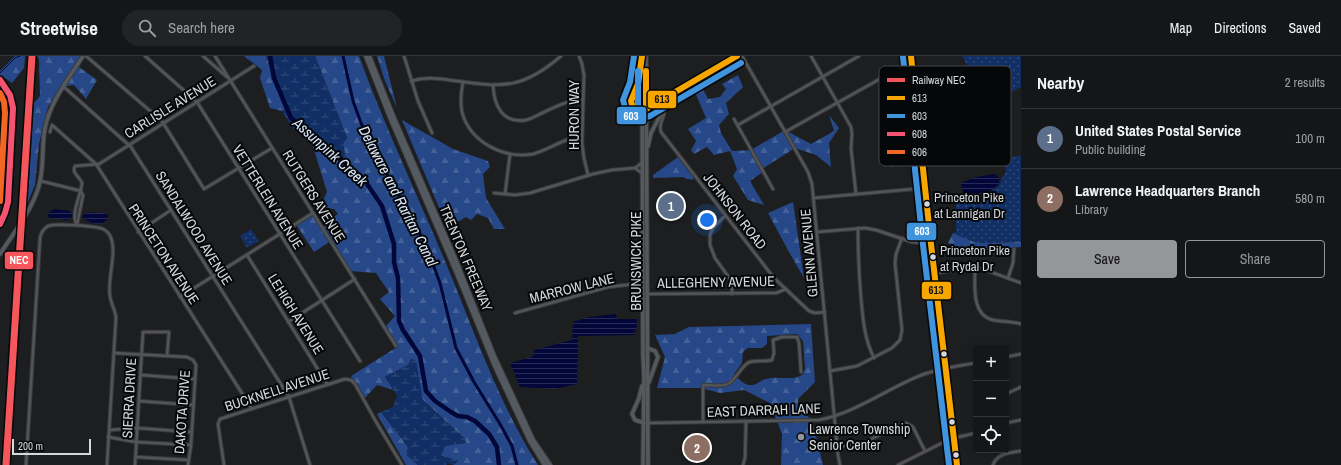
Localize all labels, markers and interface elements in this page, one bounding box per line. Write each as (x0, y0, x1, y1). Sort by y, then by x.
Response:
search box (122, 10, 402, 46)
text: Streetwise (20, 15, 98, 41)
icon: search (136, 17, 158, 39)
text: Search here (168, 17, 235, 38)
text: Map (1170, 19, 1192, 37)
text: Directions (1214, 19, 1266, 37)
text: Saved (1288, 19, 1321, 37)
legend (879, 66, 1011, 166)
text: Nearby (1037, 71, 1084, 94)
street label: CARLISLE AVENUE (121, 72, 219, 142)
text: Railway NEC (912, 73, 966, 87)
text: 2 results (1285, 74, 1325, 91)
street label: HURON WAY (565, 80, 583, 150)
line badge: 613 (647, 90, 677, 109)
text: 613 (912, 91, 927, 105)
text: 613 (654, 92, 670, 106)
line badge: 603 (616, 106, 647, 125)
text: 603 (623, 109, 639, 123)
text: 603 (912, 109, 927, 123)
water label: Assunpink Creek (288, 112, 373, 191)
text: United States Postal Service (1075, 120, 1241, 141)
water label: Delaware and Raritan Canal (354, 122, 443, 270)
text: 608 (912, 127, 927, 141)
text: 1 (1047, 130, 1053, 147)
text: 100 m (1295, 130, 1325, 147)
street label: VETTERLEIN AVENUE (229, 141, 307, 253)
text: Public building (1075, 141, 1146, 158)
text: 606 (912, 145, 927, 159)
street label: RUTGERS AVENUE (279, 147, 349, 245)
street label: SANDALWOOD AVENUE (152, 168, 236, 288)
street label: JOHNSON ROAD (699, 169, 771, 253)
text: Lawrence Headquarters Branch (1075, 180, 1260, 201)
place label: Princeton Pike at Lannigan Dr (934, 189, 1005, 222)
text: 2 (1047, 190, 1053, 207)
text: 580 m (1295, 190, 1325, 207)
pin: 1 (658, 191, 684, 221)
marker: Princeton Pike at Lannigan Dr (922, 199, 932, 209)
street label: PRINCETON AVENUE (125, 200, 203, 308)
text: Library (1075, 201, 1108, 218)
street label: TRENTON FREEWAY (435, 202, 497, 314)
street label: GLENN AVENUE (796, 208, 822, 298)
your location (697, 210, 717, 230)
street label: BRUNSWICK PIKE (627, 211, 645, 311)
line badge: 603 (906, 222, 937, 241)
text: 603 (914, 224, 930, 238)
button: Save (1037, 240, 1177, 278)
button: Share (1185, 240, 1325, 278)
place label: Princeton Pike at Rydal Dr (940, 242, 1010, 275)
line badge: NEC (4, 251, 34, 270)
marker: Princeton Pike at Rydal Dr (928, 252, 938, 262)
text: NEC (9, 253, 29, 267)
street label: MARROW LANE (528, 269, 616, 307)
street label: LEHIGH AVENUE (264, 270, 328, 358)
street label: ALLEGHENY AVENUE (656, 272, 775, 292)
line badge: 613 (921, 281, 952, 300)
text: 613 (928, 283, 944, 297)
map controls (973, 345, 1009, 453)
button: + (973, 345, 1009, 381)
unlabelled marker (939, 349, 949, 359)
street label: SIERRA DRIVE (118, 357, 140, 439)
street label: BUCKNELL AVENUE (222, 365, 332, 415)
street label: DAKOTA DRIVE (170, 369, 194, 455)
button: − (973, 381, 1009, 417)
street label: EAST DARRAH LANE (706, 399, 822, 421)
unlabelled marker (947, 417, 957, 427)
button: locate (973, 417, 1009, 453)
place label: Lawrence Township Senior Center (809, 420, 910, 454)
marker: Lawrence Township Senior Center (796, 432, 806, 442)
pin: 2 (684, 433, 710, 463)
scale bar (12, 437, 91, 456)
text: 200 m (18, 439, 43, 453)
unlabelled marker (951, 450, 961, 460)

